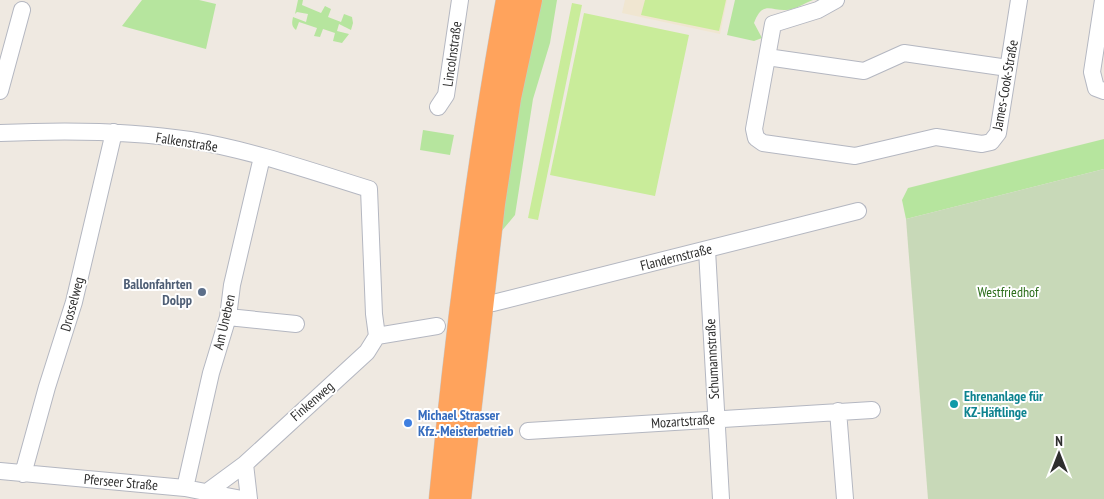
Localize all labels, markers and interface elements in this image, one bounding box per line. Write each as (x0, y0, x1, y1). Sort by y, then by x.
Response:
street label: Lincolnstraße (439, 20, 466, 88)
street label: James-Cook-Straße (988, 38, 1022, 133)
street label: Falkenstraße (155, 128, 219, 156)
street label: Flandernstraße (638, 239, 714, 275)
street label: Drosselweg (56, 275, 88, 333)
place label: Ballonfahrten Dolpp (123, 275, 192, 309)
park label: Westfriedhof (977, 283, 1039, 301)
marker: Ballonfahrten Dolpp (196, 286, 208, 298)
street label: Am Uneben (209, 293, 239, 351)
street label: Schumannstraße (701, 318, 723, 400)
street label: Finkenweg (286, 377, 338, 425)
place label: Ehrenanlage für KZ-Häftlinge (964, 387, 1044, 421)
marker: Ehrenanlage für KZ-Häftlinge (948, 398, 960, 410)
place label: Michael Strasser Kfz.-Meisterbetrieb (418, 406, 513, 440)
street label: Mozartstraße (650, 410, 716, 432)
marker: Michael Strasser Kfz.-Meisterbetrieb (402, 417, 414, 429)
north arrow (1034, 429, 1084, 479)
text: N (1055, 432, 1063, 450)
street label: Pferseer Straße (83, 470, 159, 494)

